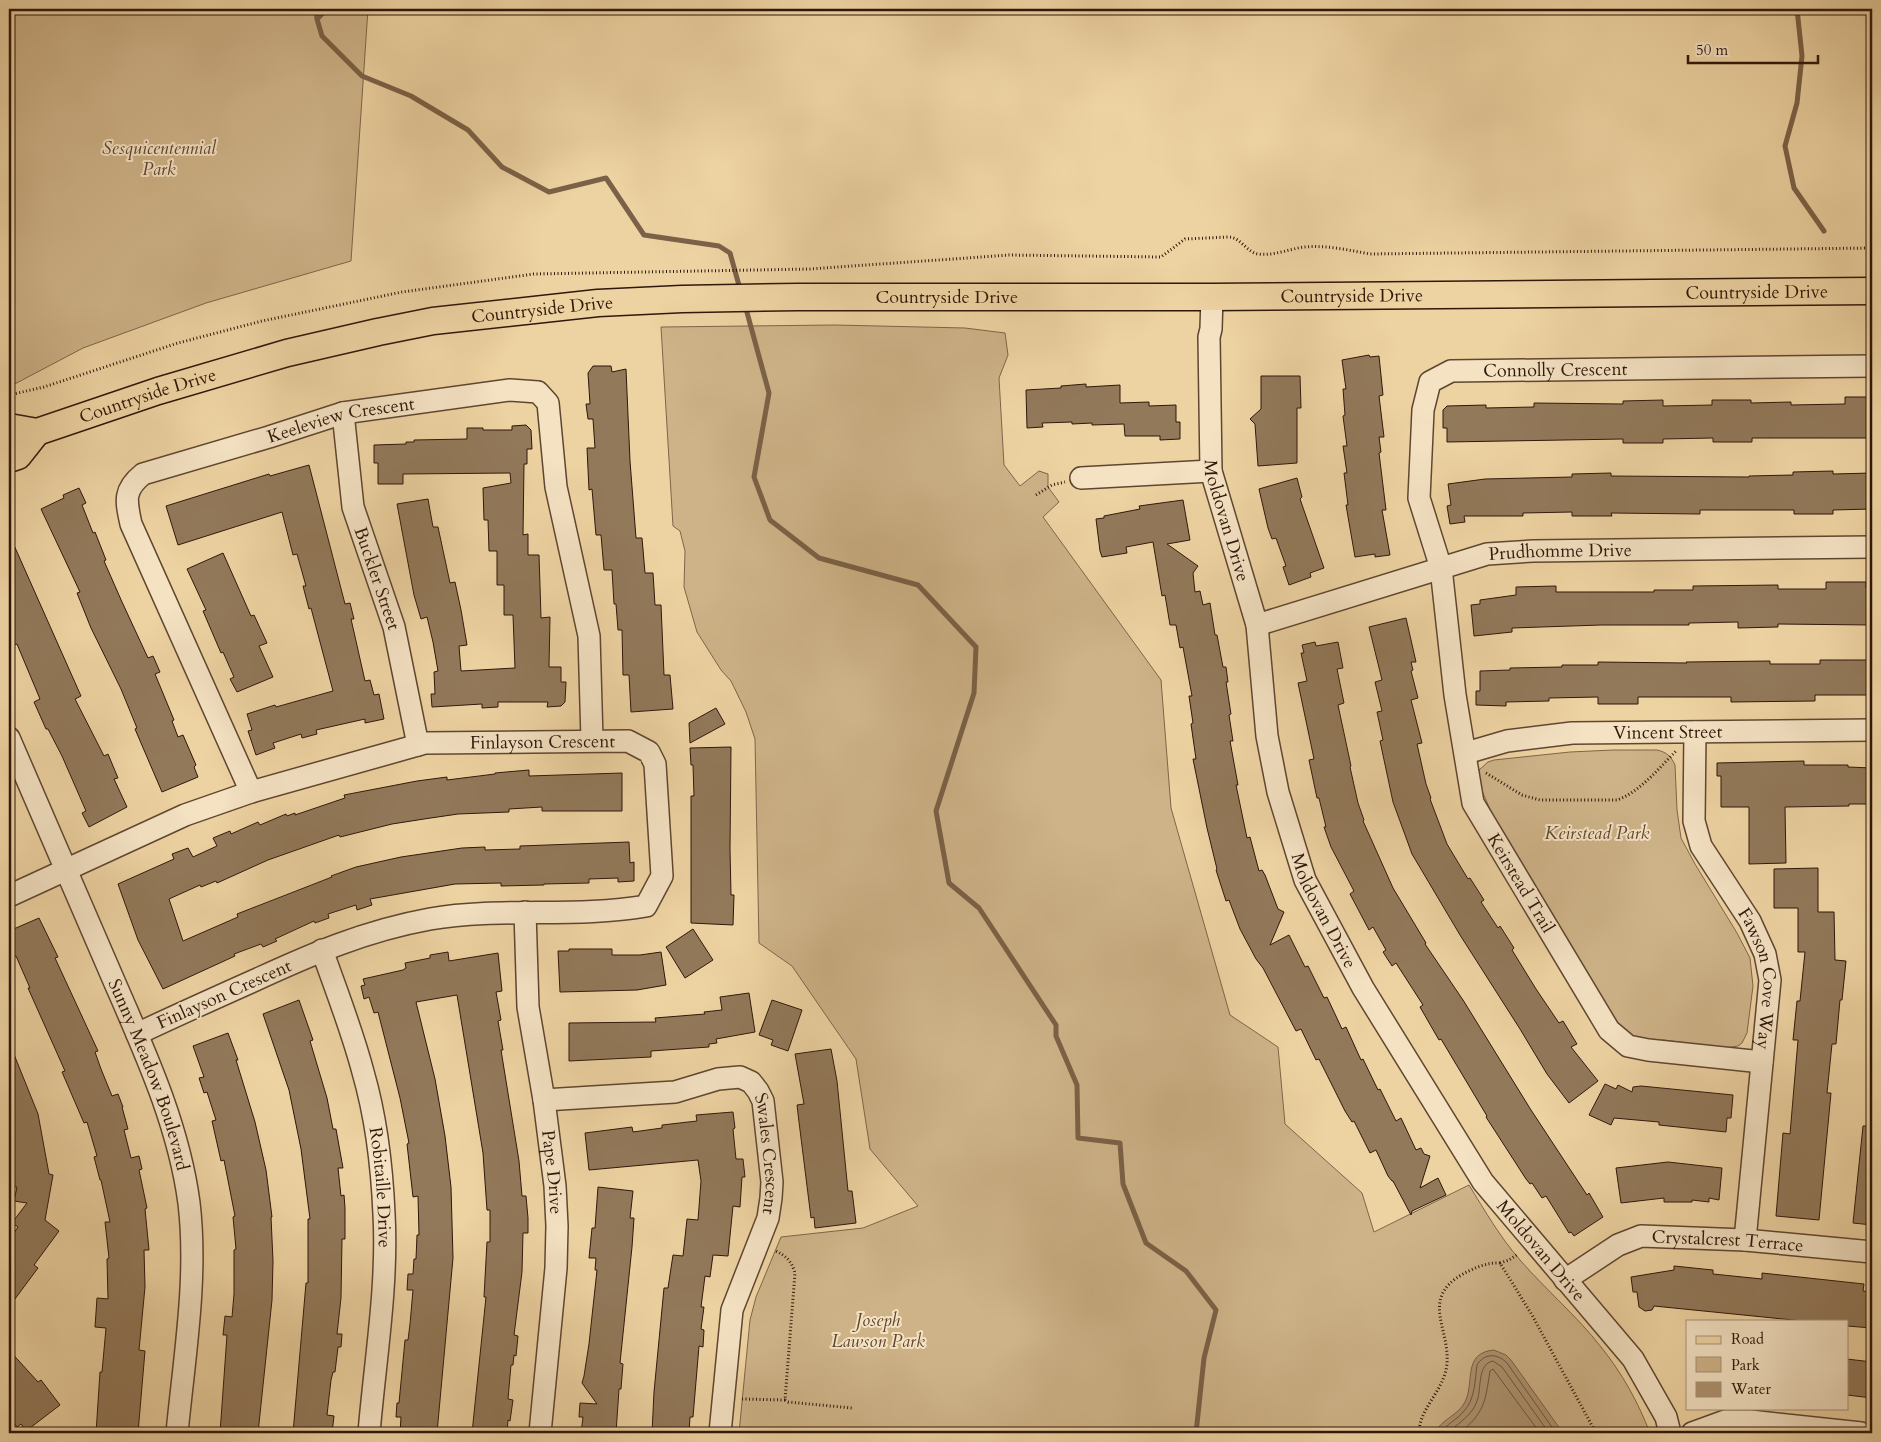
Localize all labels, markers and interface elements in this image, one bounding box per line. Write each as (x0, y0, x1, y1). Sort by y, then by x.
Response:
scale bar (1688, 32, 1818, 64)
text: 50 m (1696, 40, 1728, 60)
park label: Sesquicentennial Park (102, 136, 217, 182)
street label: Countryside Drive (1685, 279, 1828, 306)
street label: Countryside Drive (1280, 283, 1423, 309)
street label: Countryside Drive (875, 285, 1018, 310)
street label: Countryside Drive (470, 290, 614, 330)
street label: Connolly Crescent (1483, 357, 1628, 384)
street label: Countryside Drive (76, 362, 219, 430)
street label: Keeleview Crescent (264, 391, 416, 450)
street label: Moldovan Drive (1198, 459, 1255, 585)
street label: Buckler Street (348, 524, 406, 634)
street label: Prudhomme Drive (1488, 538, 1632, 567)
street label: Vincent Street (1613, 719, 1723, 746)
street label: Finlayson Crescent (470, 729, 616, 756)
park label: Keirstead Park (1545, 821, 1650, 846)
street label: Keirstead Trail (1481, 829, 1560, 938)
street label: Moldovan Drive (1284, 850, 1362, 973)
street label: Fawson Cove Way (1732, 903, 1782, 1051)
street label: Finlayson Crescent (153, 953, 296, 1035)
street label: Sunny Meadow Boulevard (102, 975, 195, 1173)
street label: Swales Crescent (748, 1089, 784, 1216)
street label: Robitaille Drive (363, 1125, 397, 1248)
street label: Pape Drive (535, 1129, 568, 1215)
street label: Moldovan Drive (1490, 1195, 1591, 1307)
street label: Crystalcrest Terrace (1651, 1224, 1805, 1258)
park label: Joseph Lawson Park (831, 1308, 925, 1354)
legend (1686, 1320, 1848, 1410)
text: Road (1731, 1329, 1764, 1349)
text: Park (1731, 1355, 1760, 1375)
text: Water (1730, 1379, 1772, 1399)

